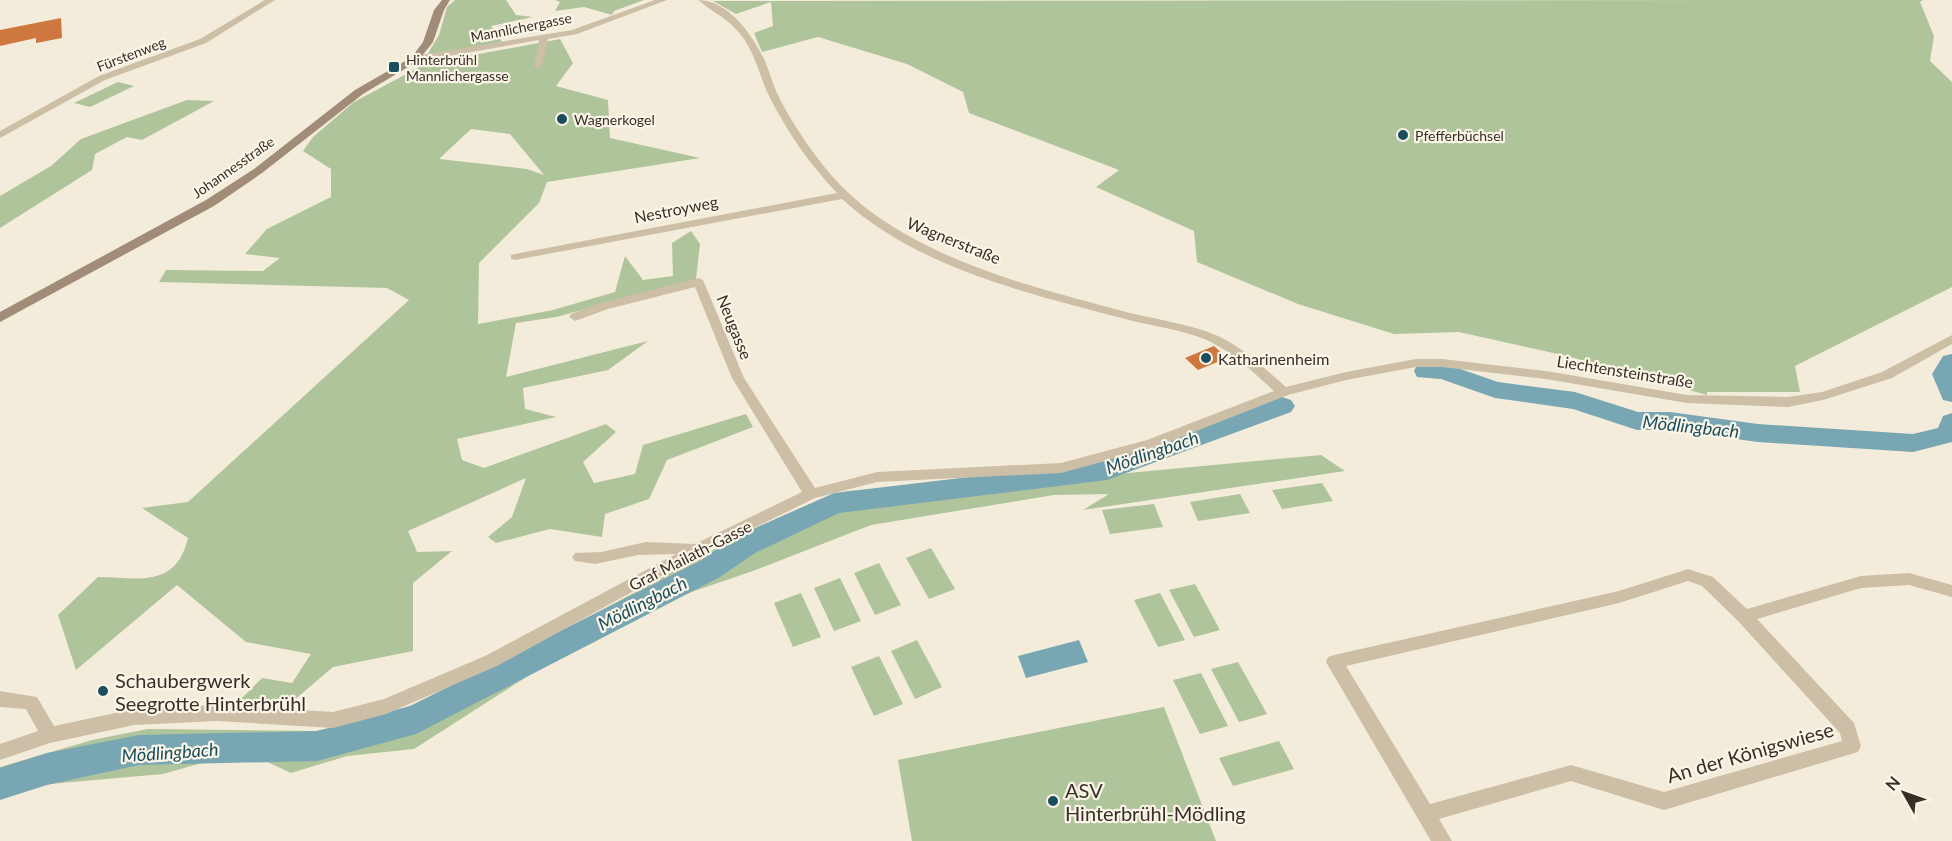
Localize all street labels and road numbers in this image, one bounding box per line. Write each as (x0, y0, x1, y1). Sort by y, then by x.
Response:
street label: Mannlichergasse (469, 9, 573, 45)
street label: Fürstenweg (94, 33, 168, 75)
street label: Johannesstraße (189, 133, 277, 201)
street label: Nestroyweg (633, 192, 719, 226)
street label: Wagnerstraße (904, 213, 1004, 267)
street label: Neugasse (713, 292, 757, 362)
street label: Liechtensteinstraße (1555, 351, 1695, 391)
street label: Graf Mailath-Gasse (626, 516, 754, 594)
street label: An der Königswiese (1664, 717, 1836, 787)

